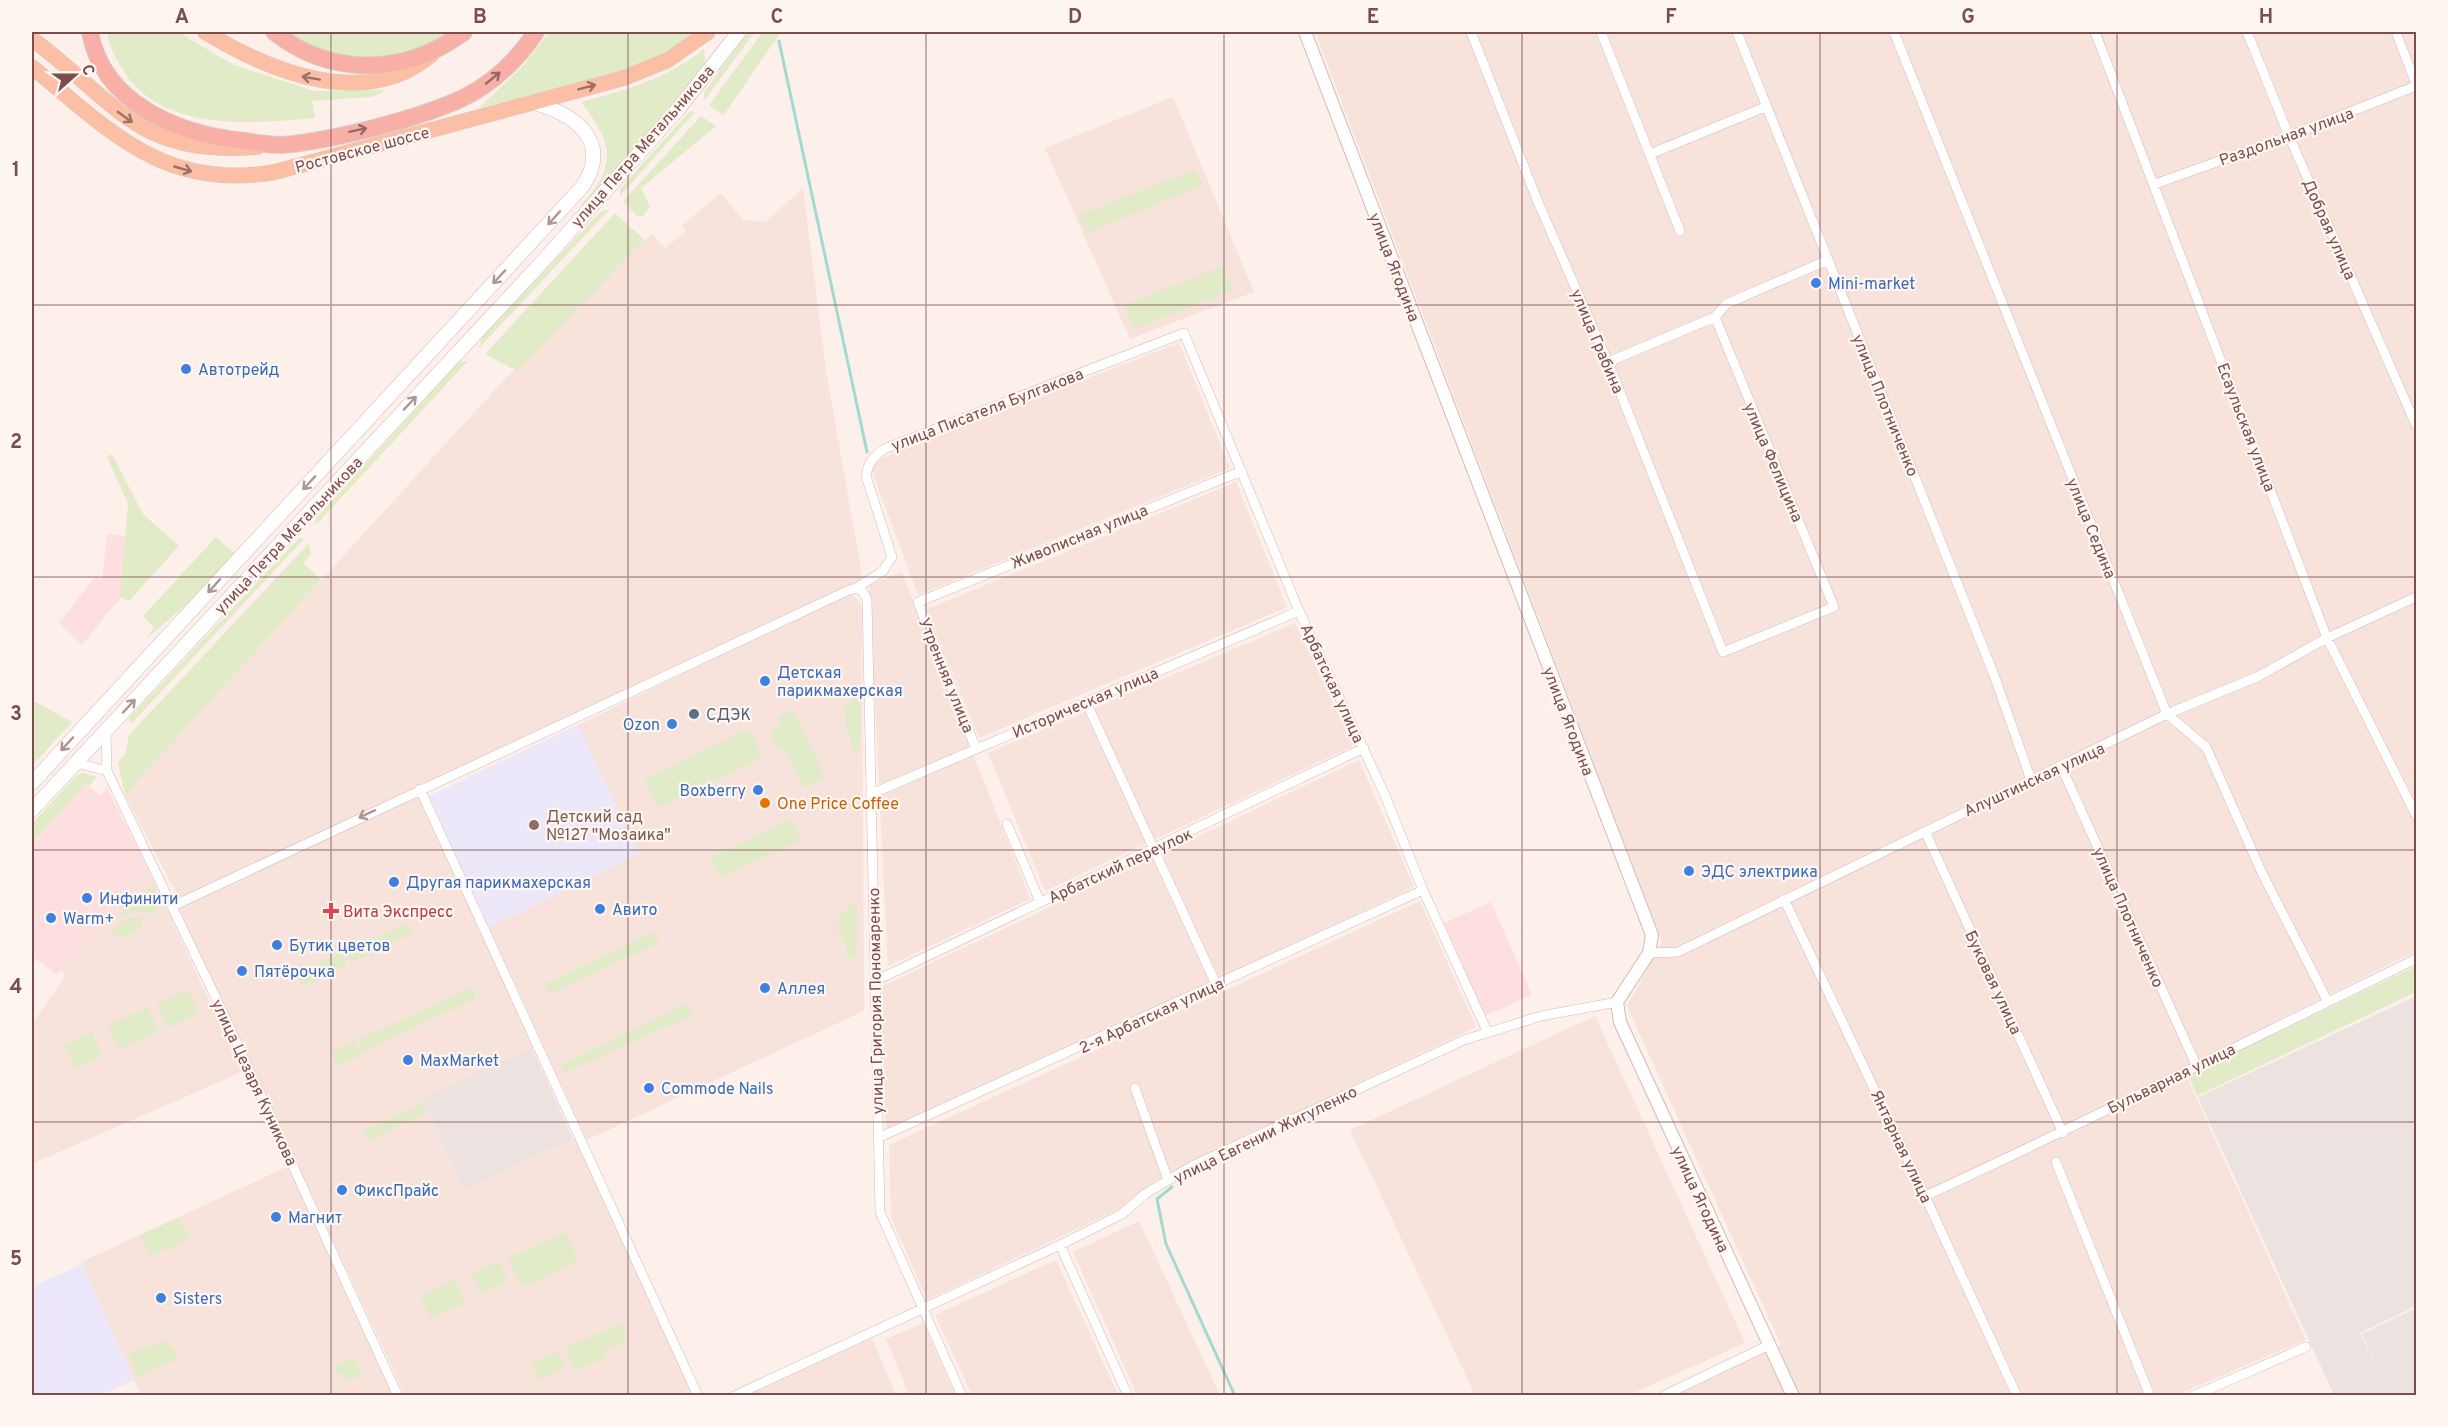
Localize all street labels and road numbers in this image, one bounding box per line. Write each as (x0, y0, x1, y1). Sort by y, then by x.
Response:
street label: улица Петра Метальникова (568, 62, 719, 233)
street label: Раздольная улица (2217, 104, 2357, 171)
street label: Ростовское шоссе (293, 123, 432, 178)
street label: Добрая улица (2297, 176, 2359, 283)
street label: улица Ягодина (1363, 210, 1423, 325)
street label: улица Грабина (1565, 286, 1627, 397)
street label: улица Плотниченко (1846, 332, 1922, 480)
street label: Есаульская улица (2211, 360, 2279, 495)
street label: улица Писателя Булгакова (889, 365, 1087, 457)
street label: улица Фелицина (1738, 400, 1806, 526)
street label: улица Петра Метальникова (211, 453, 368, 619)
street label: улица Седина (2061, 475, 2119, 582)
street label: Живописная улица (1008, 501, 1151, 575)
street label: Утренняя улица (913, 615, 977, 736)
street label: Арбатская улица (1295, 621, 1368, 747)
street label: Историческая улица (1010, 664, 1162, 744)
street label: улица Ягодина (1537, 664, 1597, 779)
street label: Алуштинская улица (1961, 739, 2109, 822)
street label: Арбатский переулок (1046, 825, 1196, 909)
street label: улица Плотниченко (2087, 845, 2167, 991)
street label: улица Григория Пономаренко (865, 887, 889, 1114)
street label: Буковая улица (1959, 927, 2025, 1038)
street label: 2-я Арбатская улица (1076, 974, 1227, 1059)
street label: улица Цезаря Куникова (206, 996, 301, 1169)
street label: Бульварная улица (2105, 1040, 2239, 1119)
street label: улица Евгении Жигуленко (1171, 1083, 1361, 1189)
street label: Янтарная улица (1865, 1087, 1935, 1207)
street label: улица Ягодина (1666, 1143, 1733, 1256)

